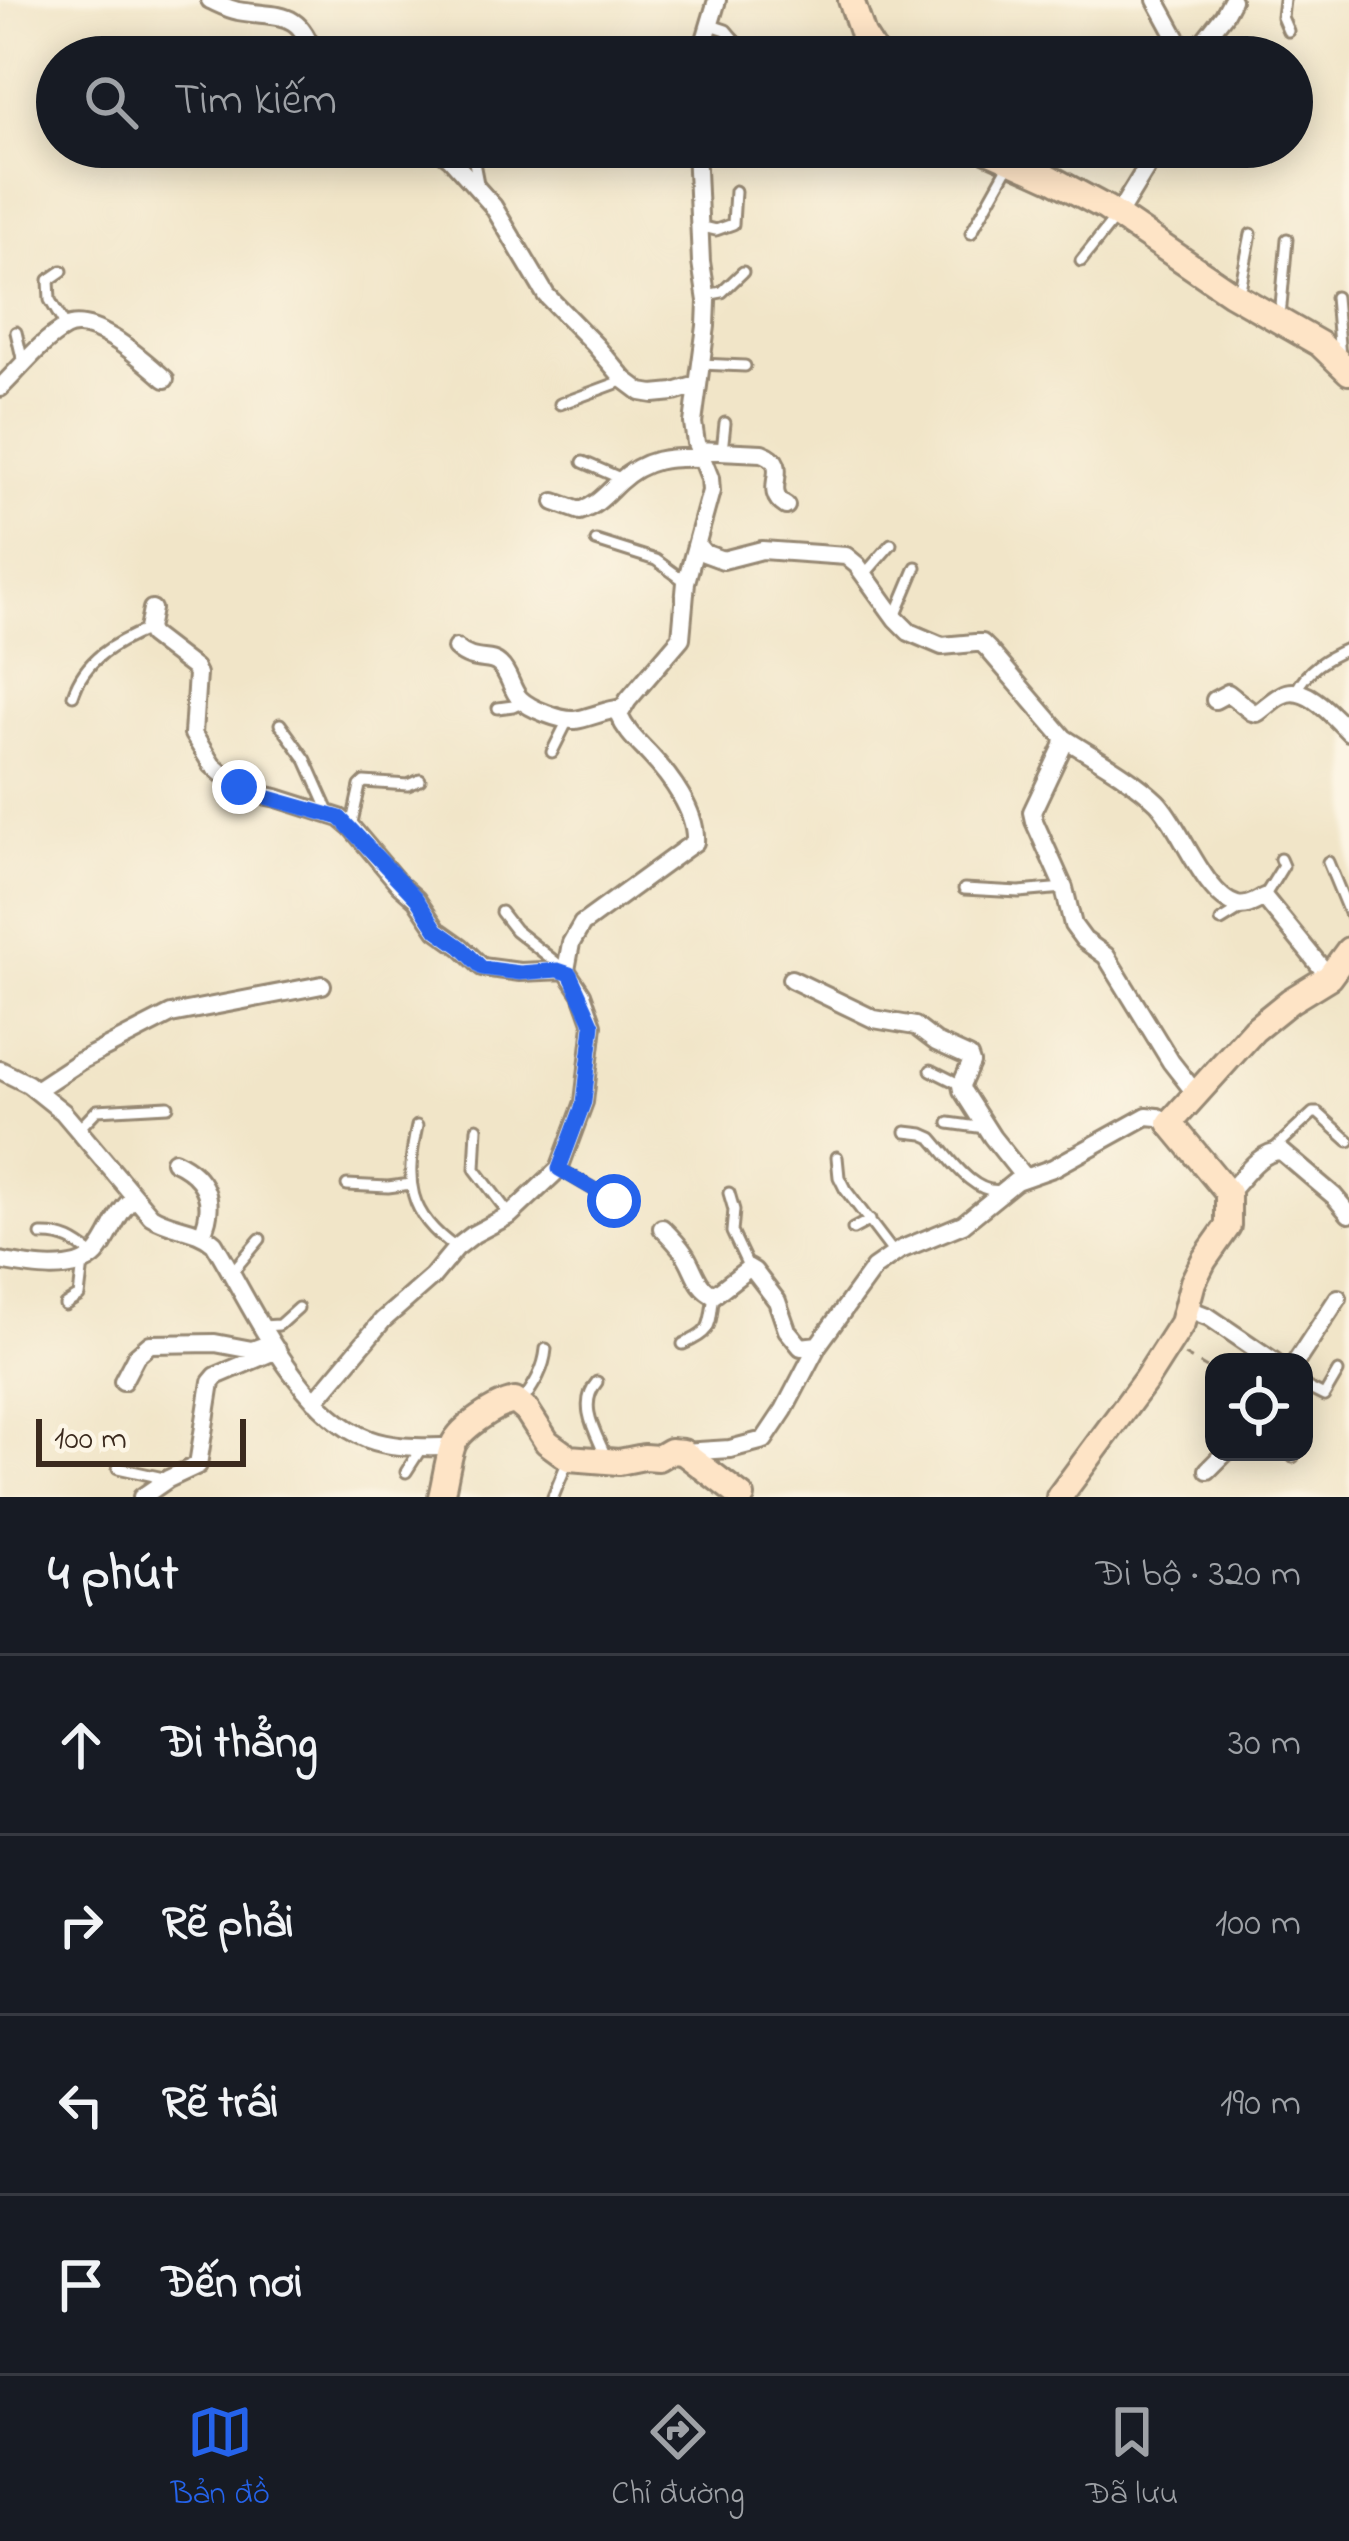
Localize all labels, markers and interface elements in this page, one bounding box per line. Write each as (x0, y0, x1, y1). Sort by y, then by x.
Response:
search box (36, 36, 1313, 168)
icon: search (78, 69, 144, 135)
text: Tìm kiếm (174, 69, 337, 135)
route end (212, 760, 266, 814)
route start (587, 1174, 641, 1228)
map controls (1205, 1353, 1313, 1461)
button: locate (1205, 1353, 1313, 1461)
scale bar (36, 1413, 246, 1466)
text: 100 m (54, 1416, 127, 1464)
text: 4 phút (48, 1538, 178, 1613)
text: Đi bộ · 320 m (1096, 1547, 1301, 1604)
icon: ahead (48, 1712, 114, 1778)
text: Đi thẳng (162, 1712, 318, 1778)
text: 30 m (1228, 1716, 1301, 1773)
icon: right (48, 1892, 114, 1958)
text: Rẽ phải (162, 1892, 294, 1958)
text: 100 m (1215, 1896, 1301, 1953)
icon: left (48, 2072, 114, 2138)
text: Rẽ trái (162, 2072, 278, 2138)
text: 190 m (1220, 2076, 1301, 2133)
icon: arrive (48, 2252, 114, 2318)
text: Đến nơi (162, 2252, 302, 2318)
tab: Bản đồ (171, 2399, 270, 2519)
tab: Chỉ đường (611, 2399, 745, 2519)
tab: Đã lưu (1086, 2399, 1178, 2519)

